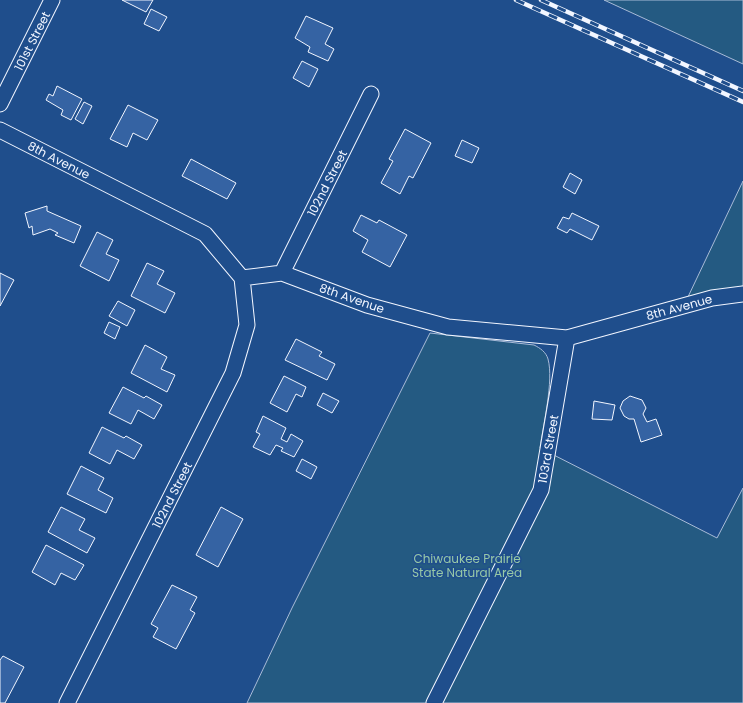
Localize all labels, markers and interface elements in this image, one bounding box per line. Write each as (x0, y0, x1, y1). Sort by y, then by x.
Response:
street label: 101st Street (10, 9, 54, 73)
street label: 8th Avenue (25, 137, 93, 183)
street label: 102nd Street (303, 147, 351, 219)
street label: 8th Avenue (317, 279, 387, 317)
street label: 8th Avenue (644, 290, 714, 324)
street label: 103rd Street (534, 413, 562, 485)
street label: 102nd Street (148, 459, 196, 531)
park label: Chiwaukee Prairie State Natural Area (412, 550, 522, 581)

